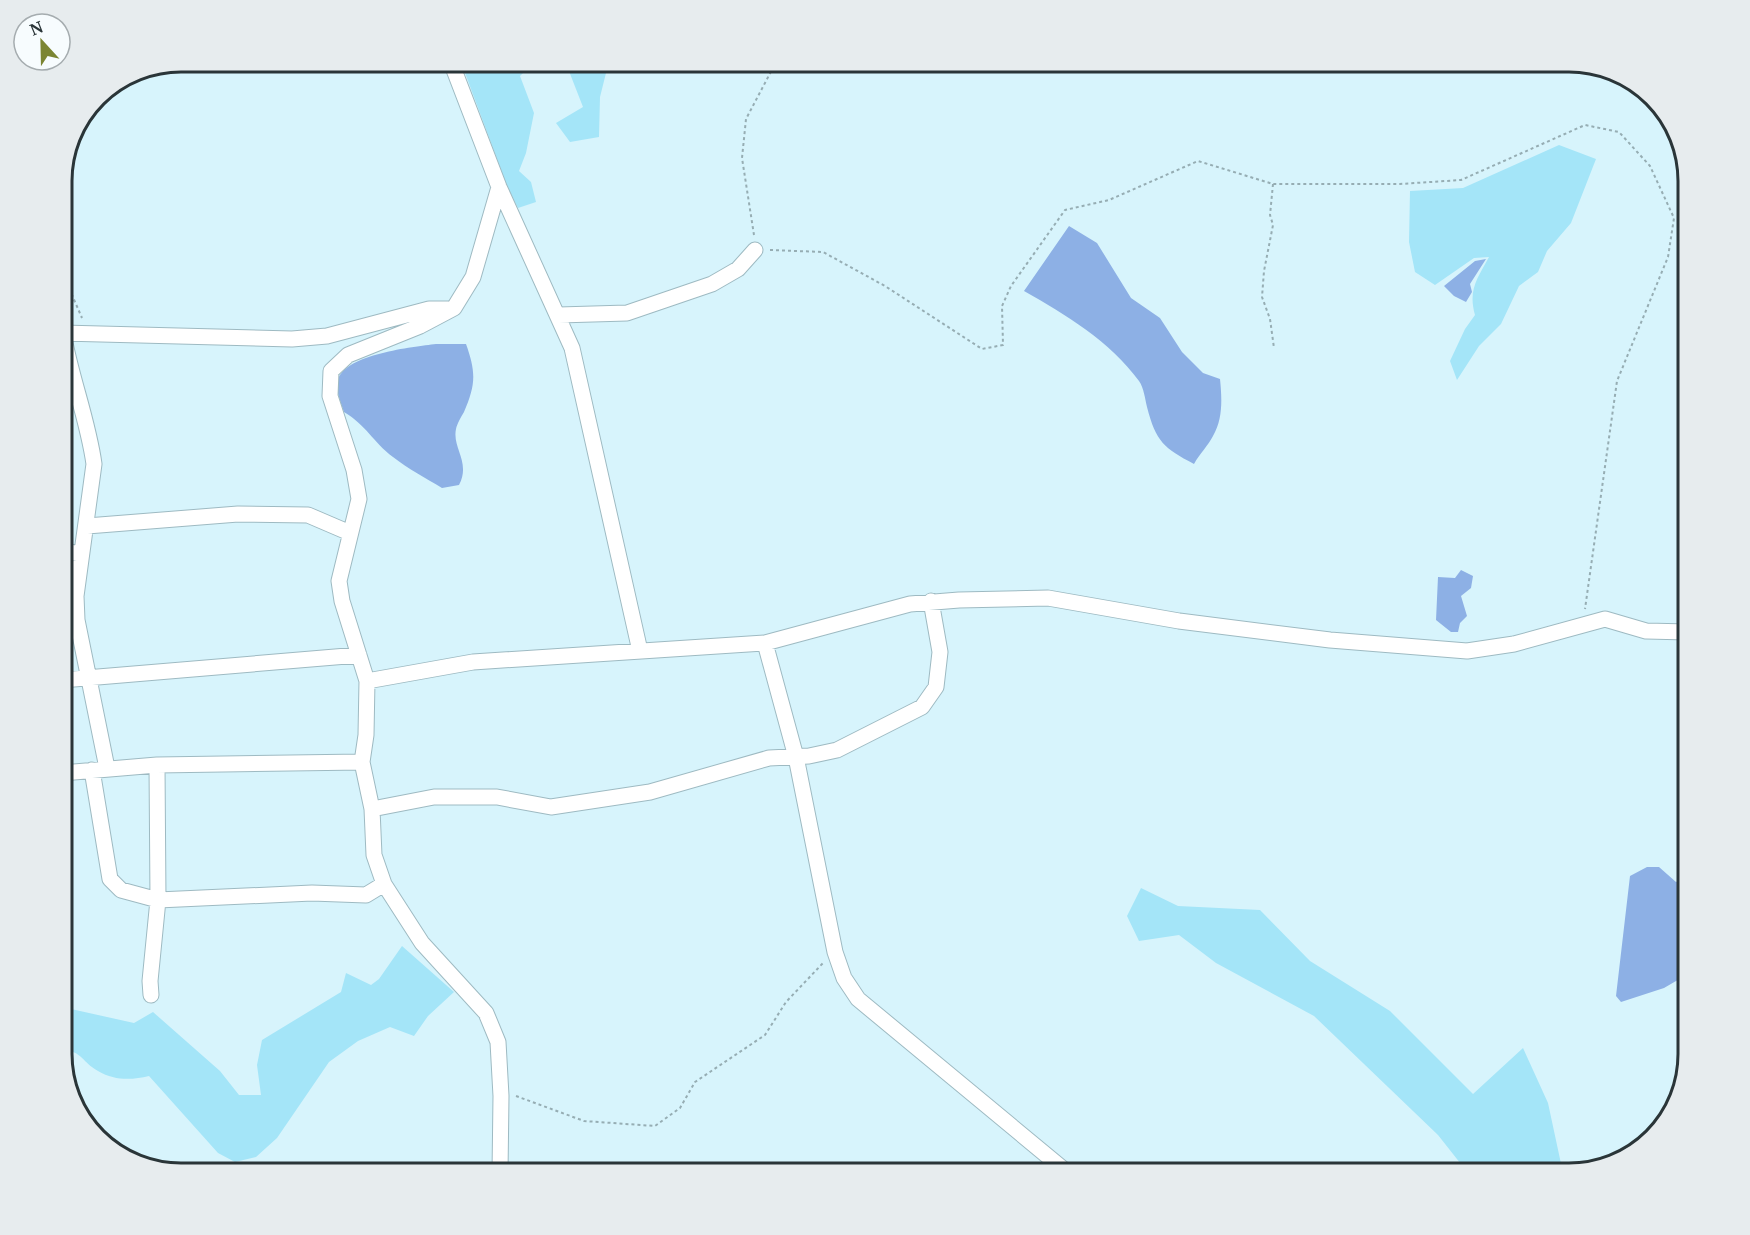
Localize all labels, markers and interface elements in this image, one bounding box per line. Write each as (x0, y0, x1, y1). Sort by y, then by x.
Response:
north arrow (12, 12, 72, 72)
text: N (26, 15, 47, 41)

